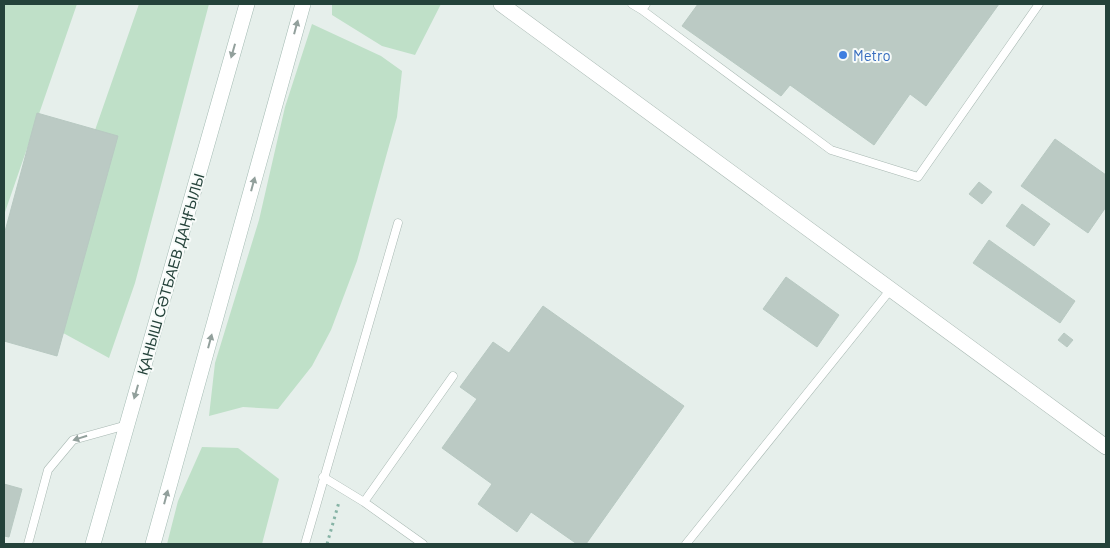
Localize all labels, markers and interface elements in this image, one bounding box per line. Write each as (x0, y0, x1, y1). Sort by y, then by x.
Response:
one-way arrow (293, 20, 301, 35)
one-way arrow (229, 43, 237, 58)
place label: Metro (853, 46, 891, 64)
marker: Metro (837, 49, 849, 61)
street label: ҚАНЫШ СӘТБАЕВ ДАҢҒЫЛЫ (133, 171, 207, 377)
one-way arrow (249, 176, 257, 192)
one-way arrow (206, 333, 214, 348)
one-way arrow (132, 385, 140, 400)
one-way arrow (72, 434, 87, 442)
one-way arrow (163, 490, 171, 505)

